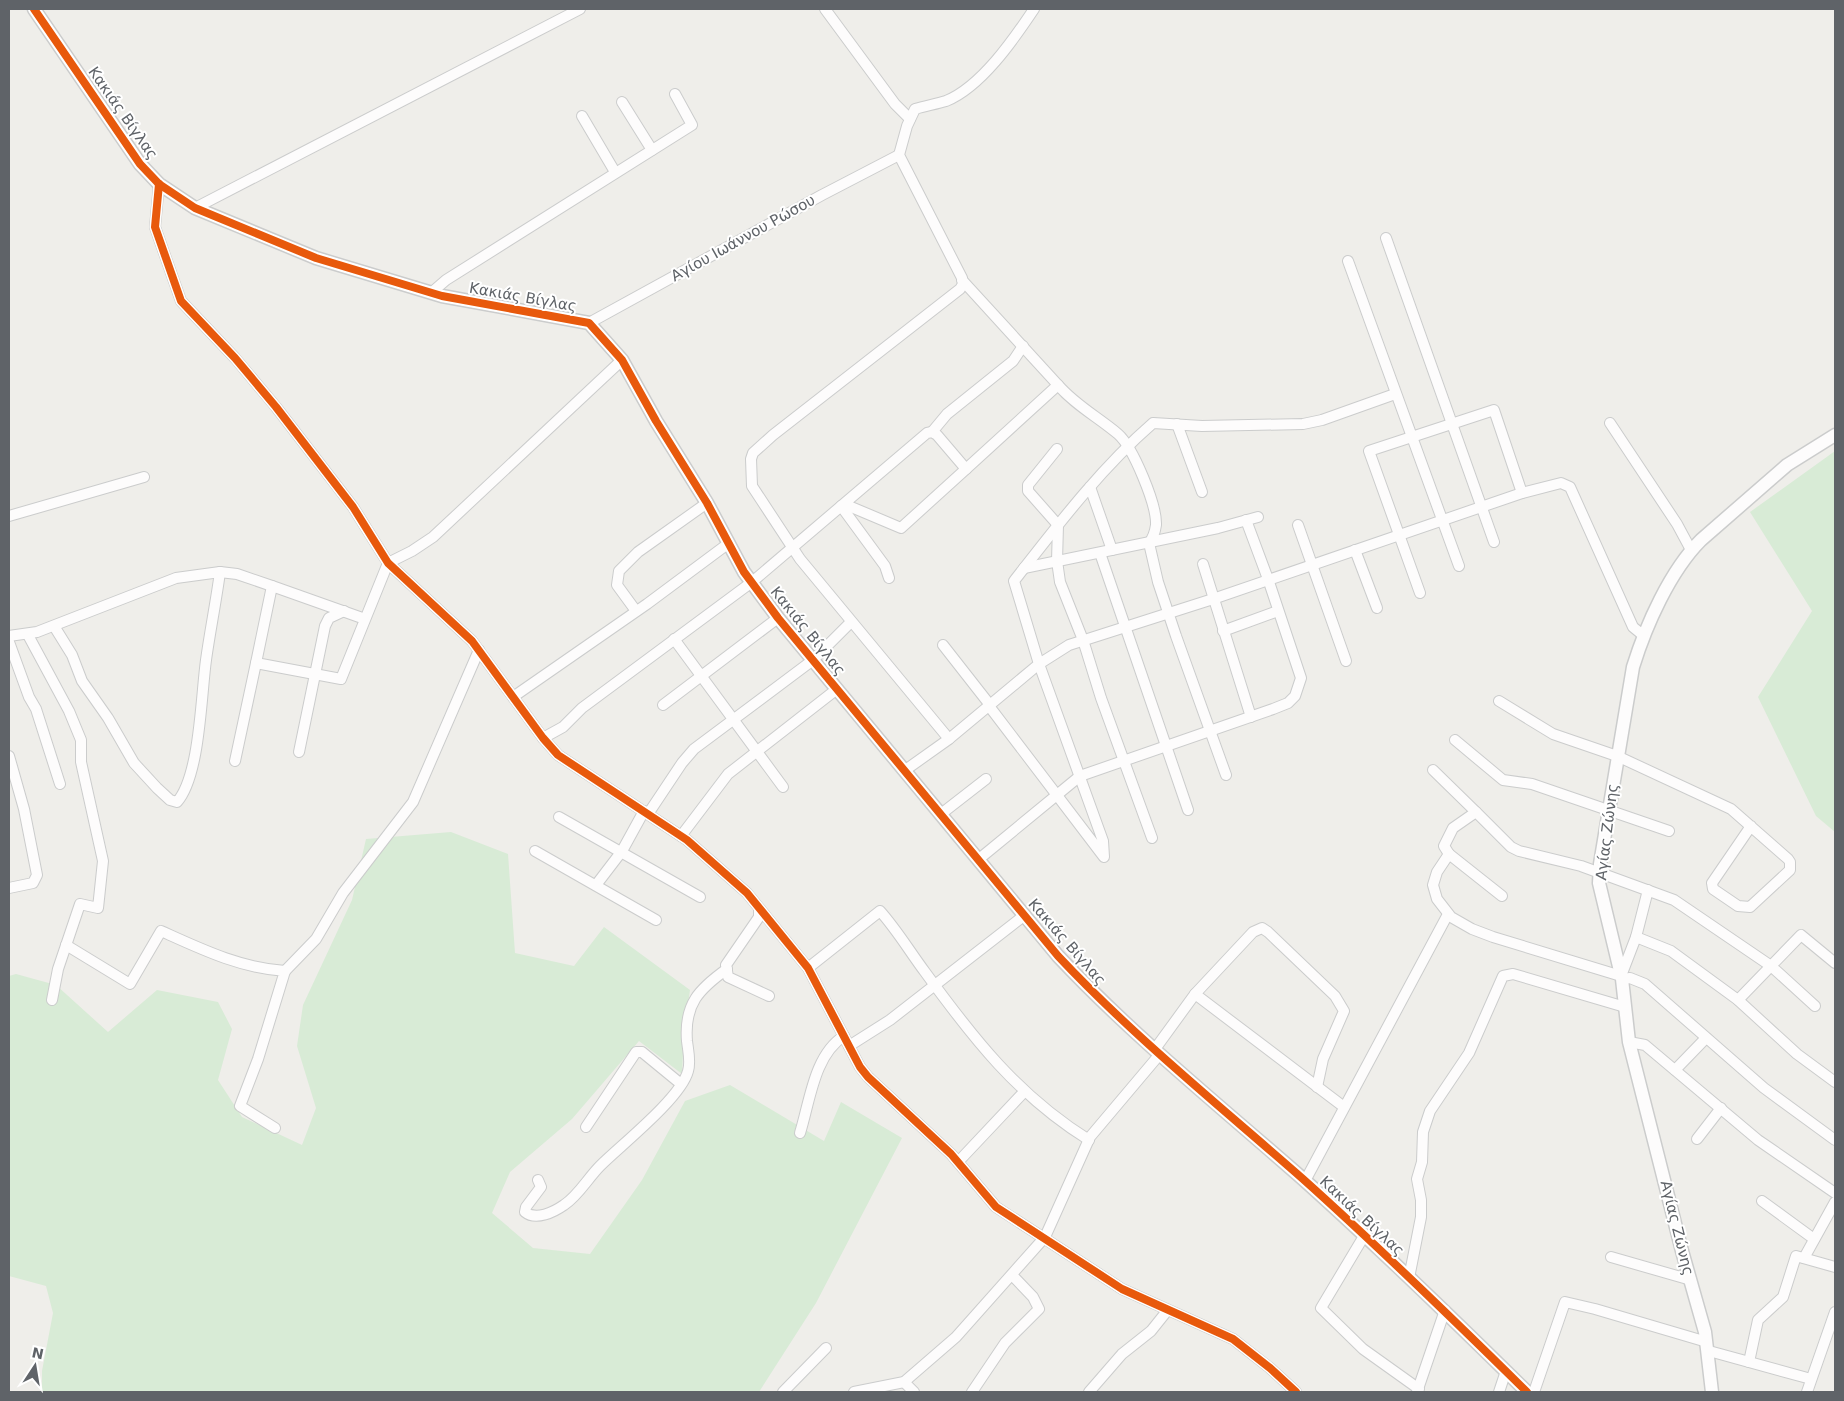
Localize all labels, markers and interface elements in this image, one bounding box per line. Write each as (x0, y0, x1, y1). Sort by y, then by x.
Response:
street label: Κακιάς Βίγλας (84, 63, 162, 163)
street label: Αγίου Ιωάννου Ρώσου (668, 191, 818, 285)
street label: Κακιάς Βίγλας (468, 279, 578, 315)
street label: Κακιάς Βίγλας (767, 583, 849, 679)
street label: Αγίας Ζώνης (1592, 783, 1622, 881)
street label: Κακιάς Βίγλας (1024, 895, 1110, 989)
street label: Κακιάς Βίγλας (1316, 1172, 1408, 1260)
street label: Αγίας Ζώνης (1657, 1179, 1697, 1277)
north arrow (10, 1341, 60, 1391)
text: N (30, 1344, 45, 1362)

